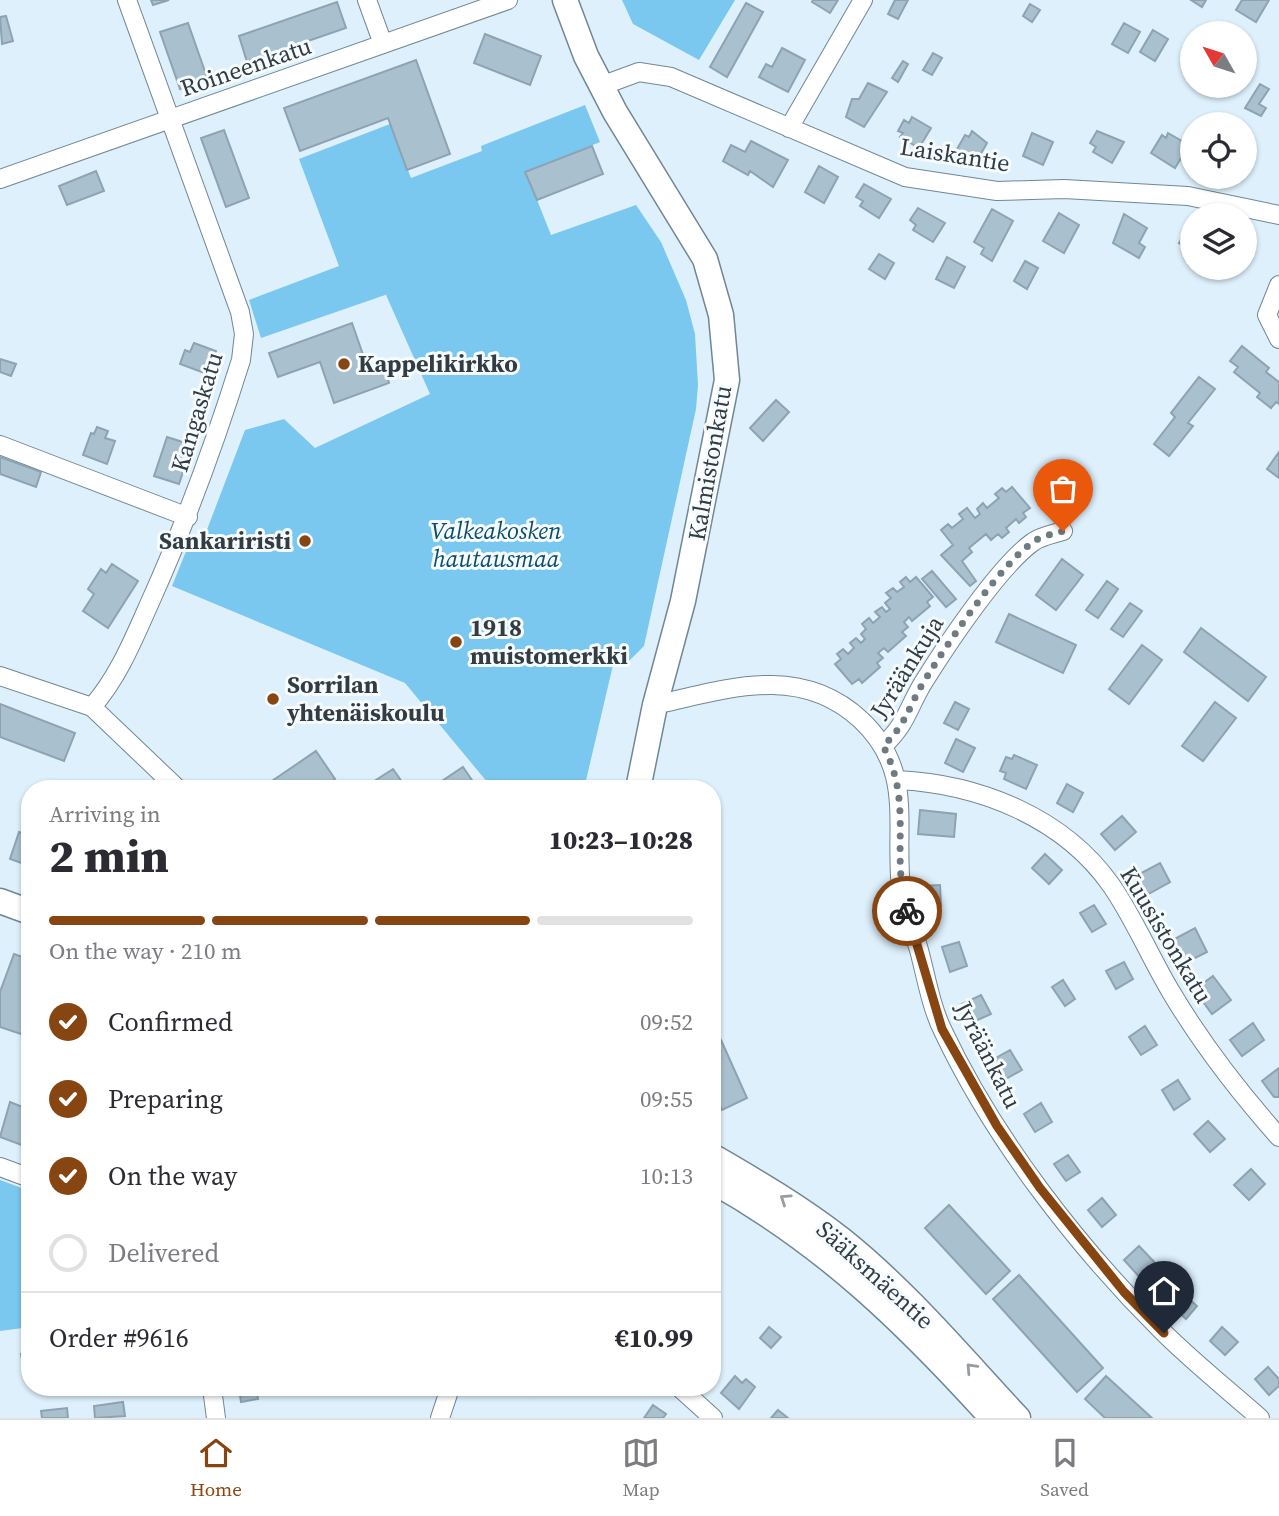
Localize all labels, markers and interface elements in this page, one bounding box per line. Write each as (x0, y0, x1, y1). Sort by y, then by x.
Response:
north arrow (1180, 21, 1256, 98)
map controls (1180, 21, 1257, 280)
street label: Roineenkatu (176, 29, 316, 104)
button: locate (1180, 112, 1257, 189)
street label: Laiskantie (898, 130, 1012, 179)
button: layers (1180, 203, 1257, 280)
place label: Kappelikirkko (358, 347, 518, 380)
street label: Kangaskatu (163, 348, 230, 476)
marker: Kappelikirkko (336, 356, 352, 372)
street label: Kalmistonkatu (680, 383, 739, 543)
pin (1033, 459, 1093, 531)
icon: bag (1044, 470, 1082, 508)
park label: Valkeakosken hautausmaa (430, 514, 562, 575)
place label: Sankariristi (159, 524, 291, 557)
marker: Sankariristi (297, 533, 313, 549)
street label: Jyräänkuja (862, 609, 951, 725)
place label: 1918 muistomerkki (470, 611, 628, 672)
marker: 1918 muistomerkki (448, 634, 464, 650)
place label: Sorrilan yhtenäiskoulu (286, 668, 445, 729)
marker: Sorrilan yhtenäiskoulu (265, 691, 281, 707)
text: Arriving in (49, 798, 161, 830)
text: 10:23–10:28 (549, 822, 693, 858)
text: 2 min (49, 824, 169, 887)
street label: Kuusistonkatu (1113, 860, 1220, 1009)
courier (872, 876, 942, 946)
icon: bike (888, 892, 926, 930)
text: On the way · 210 m (49, 935, 242, 967)
street label: Jyräänkatu (947, 995, 1030, 1114)
icon: check (49, 1003, 87, 1041)
text: Confirmed (108, 1004, 233, 1040)
text: 09:52 (640, 1006, 693, 1038)
icon: check (49, 1080, 87, 1118)
text: Preparing (108, 1081, 223, 1117)
text: 09:55 (640, 1083, 693, 1115)
icon: check (49, 1157, 87, 1195)
text: On the way (108, 1158, 237, 1194)
text: 10:13 (640, 1160, 693, 1192)
one-way arrow (780, 1195, 793, 1207)
street label: Sääksmäentie (809, 1213, 941, 1336)
text: Delivered (108, 1235, 219, 1271)
pin (1134, 1261, 1194, 1333)
icon: home (1145, 1272, 1183, 1310)
text: Order #9616 (49, 1320, 189, 1356)
text: €10.99 (615, 1320, 693, 1356)
one-way arrow (967, 1363, 980, 1376)
tab: Home (190, 1434, 242, 1502)
tab: Map (622, 1434, 660, 1502)
tab: Saved (1040, 1434, 1089, 1502)

